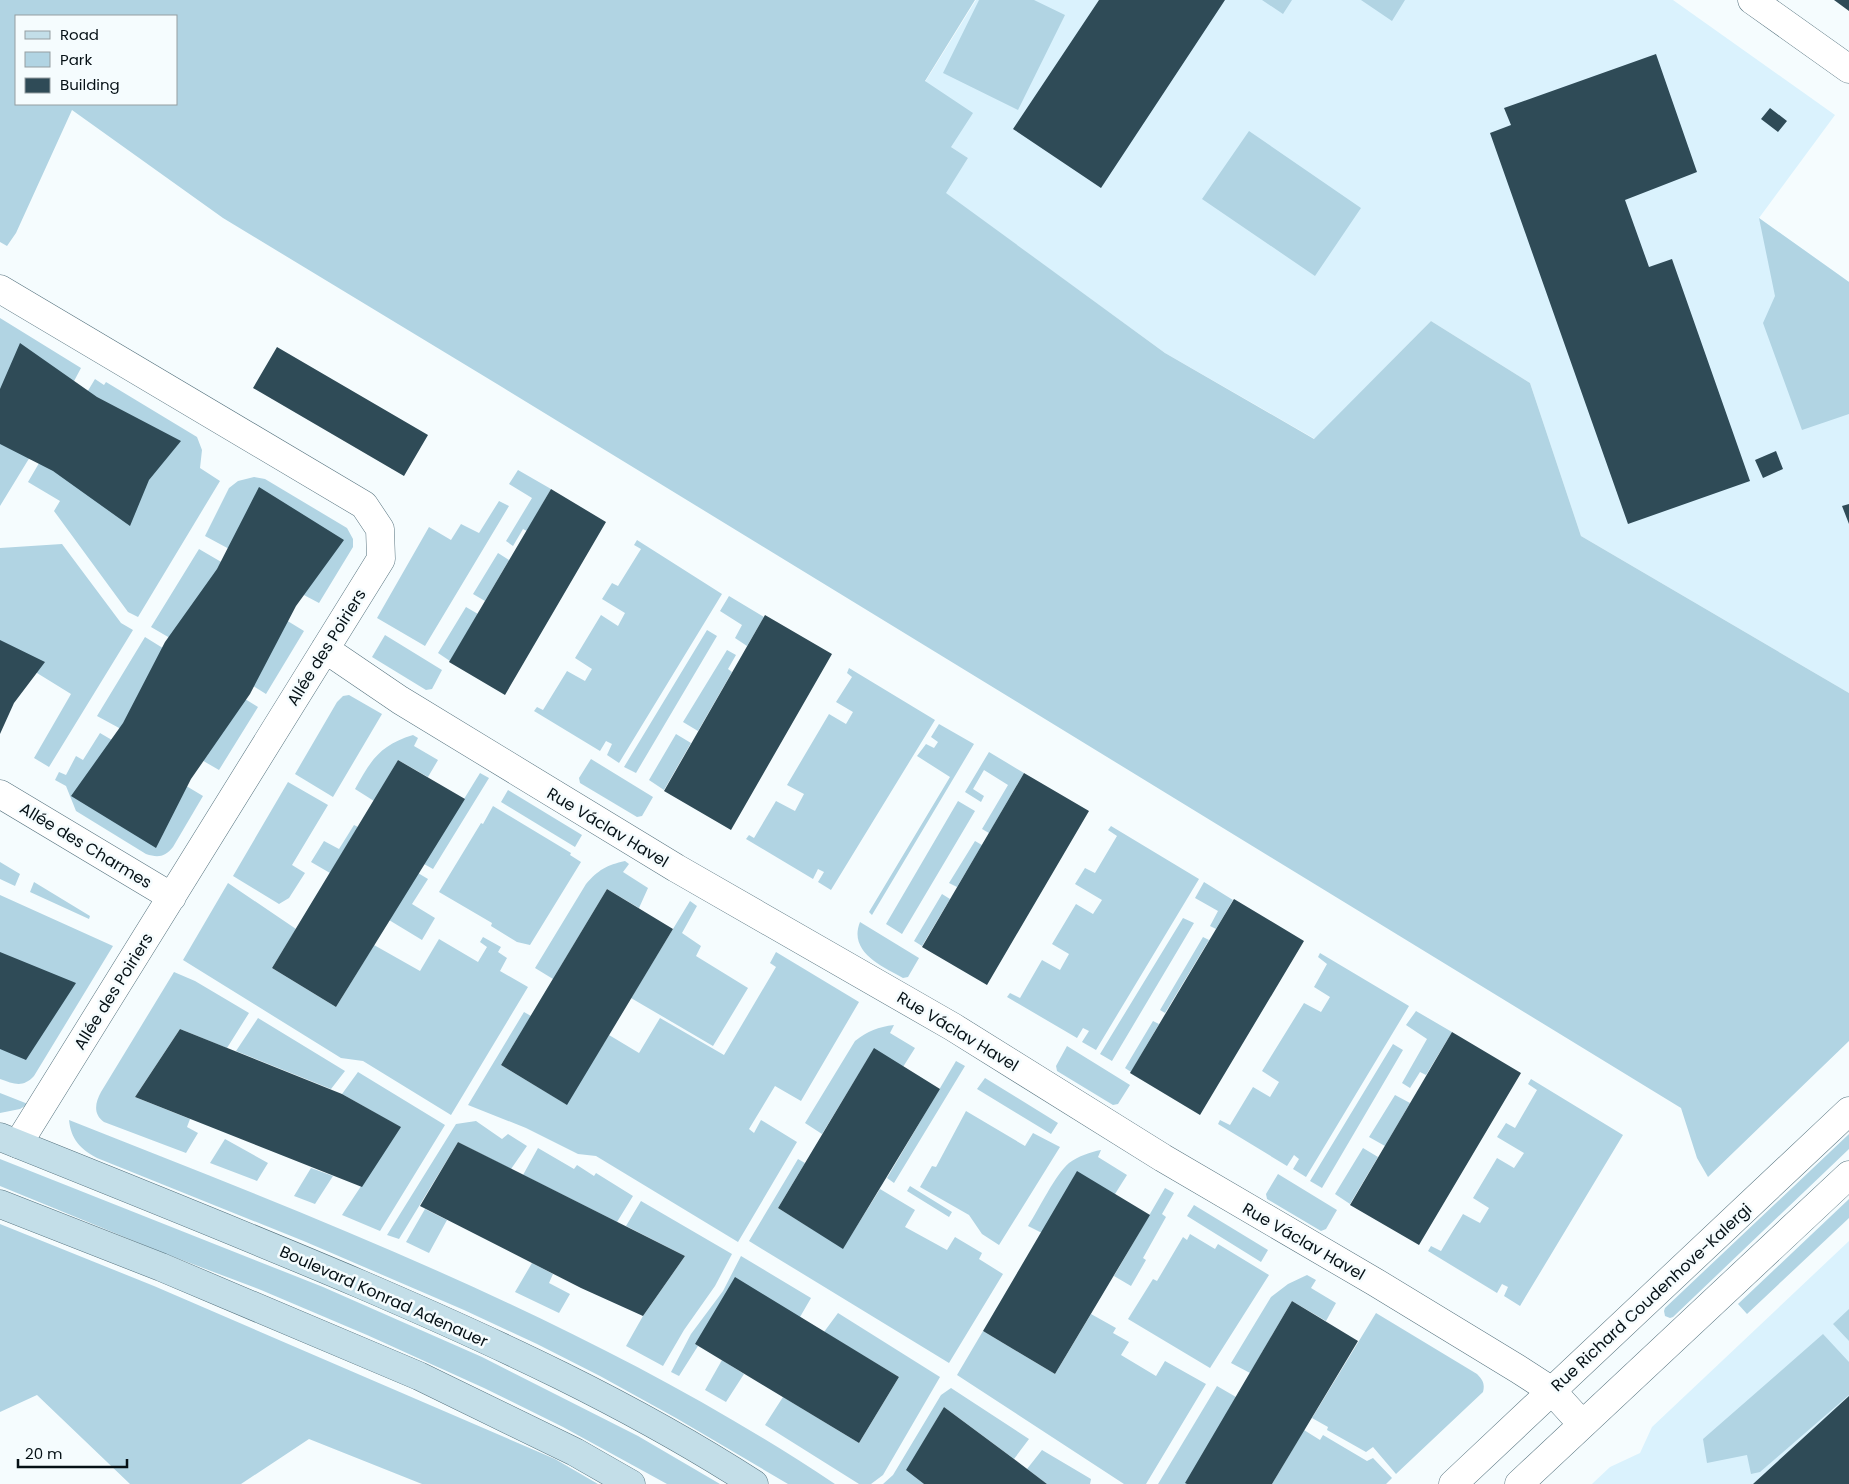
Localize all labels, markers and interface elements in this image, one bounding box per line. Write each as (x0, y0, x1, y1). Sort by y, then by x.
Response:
legend (15, 15, 178, 105)
text: Road (60, 24, 99, 45)
text: Park (60, 49, 92, 70)
text: Building (60, 74, 120, 95)
street label: Allée des Poiriers (281, 584, 372, 710)
street label: Rue Václav Havel (543, 782, 673, 873)
street label: Allée des Charmes (15, 797, 156, 894)
street label: Allée des Poiriers (68, 928, 159, 1054)
street label: Rue Václav Havel (893, 986, 1023, 1077)
street label: Rue Václav Havel (1238, 1197, 1369, 1286)
street label: Rue Richard Coudenhove-Kalergi (1546, 1198, 1757, 1397)
street label: Boulevard Konrad Adenauer (276, 1240, 492, 1353)
scale bar (18, 1436, 126, 1468)
text: 20 m (25, 1443, 63, 1464)

